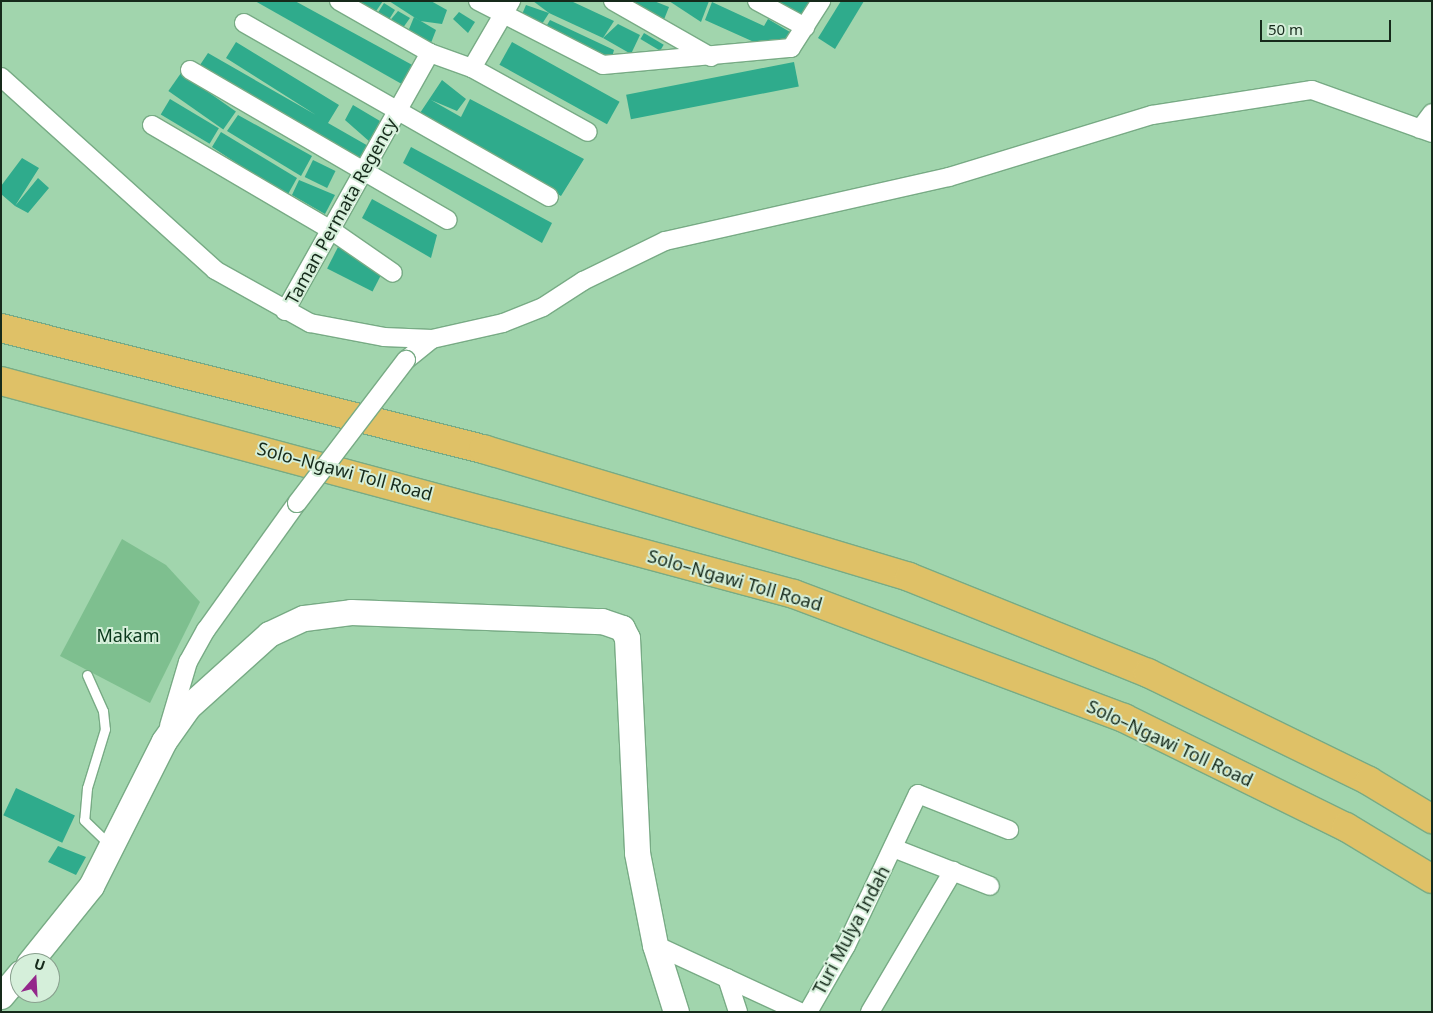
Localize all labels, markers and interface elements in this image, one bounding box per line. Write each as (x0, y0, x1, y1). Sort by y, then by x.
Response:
scale bar (1263, 10, 1394, 42)
text: 50 m (1268, 19, 1303, 39)
street label: Taman Permata Regency (281, 114, 401, 308)
street label: Solo–Ngawi Toll Road (255, 437, 435, 505)
street label: Solo–Ngawi Toll Road (645, 545, 825, 615)
park label: Makam (97, 624, 159, 646)
street label: Solo–Ngawi Toll Road (1084, 695, 1256, 791)
street label: Turi Mulya Indah (808, 862, 894, 998)
north arrow (10, 953, 60, 1003)
text: U (32, 954, 48, 975)

